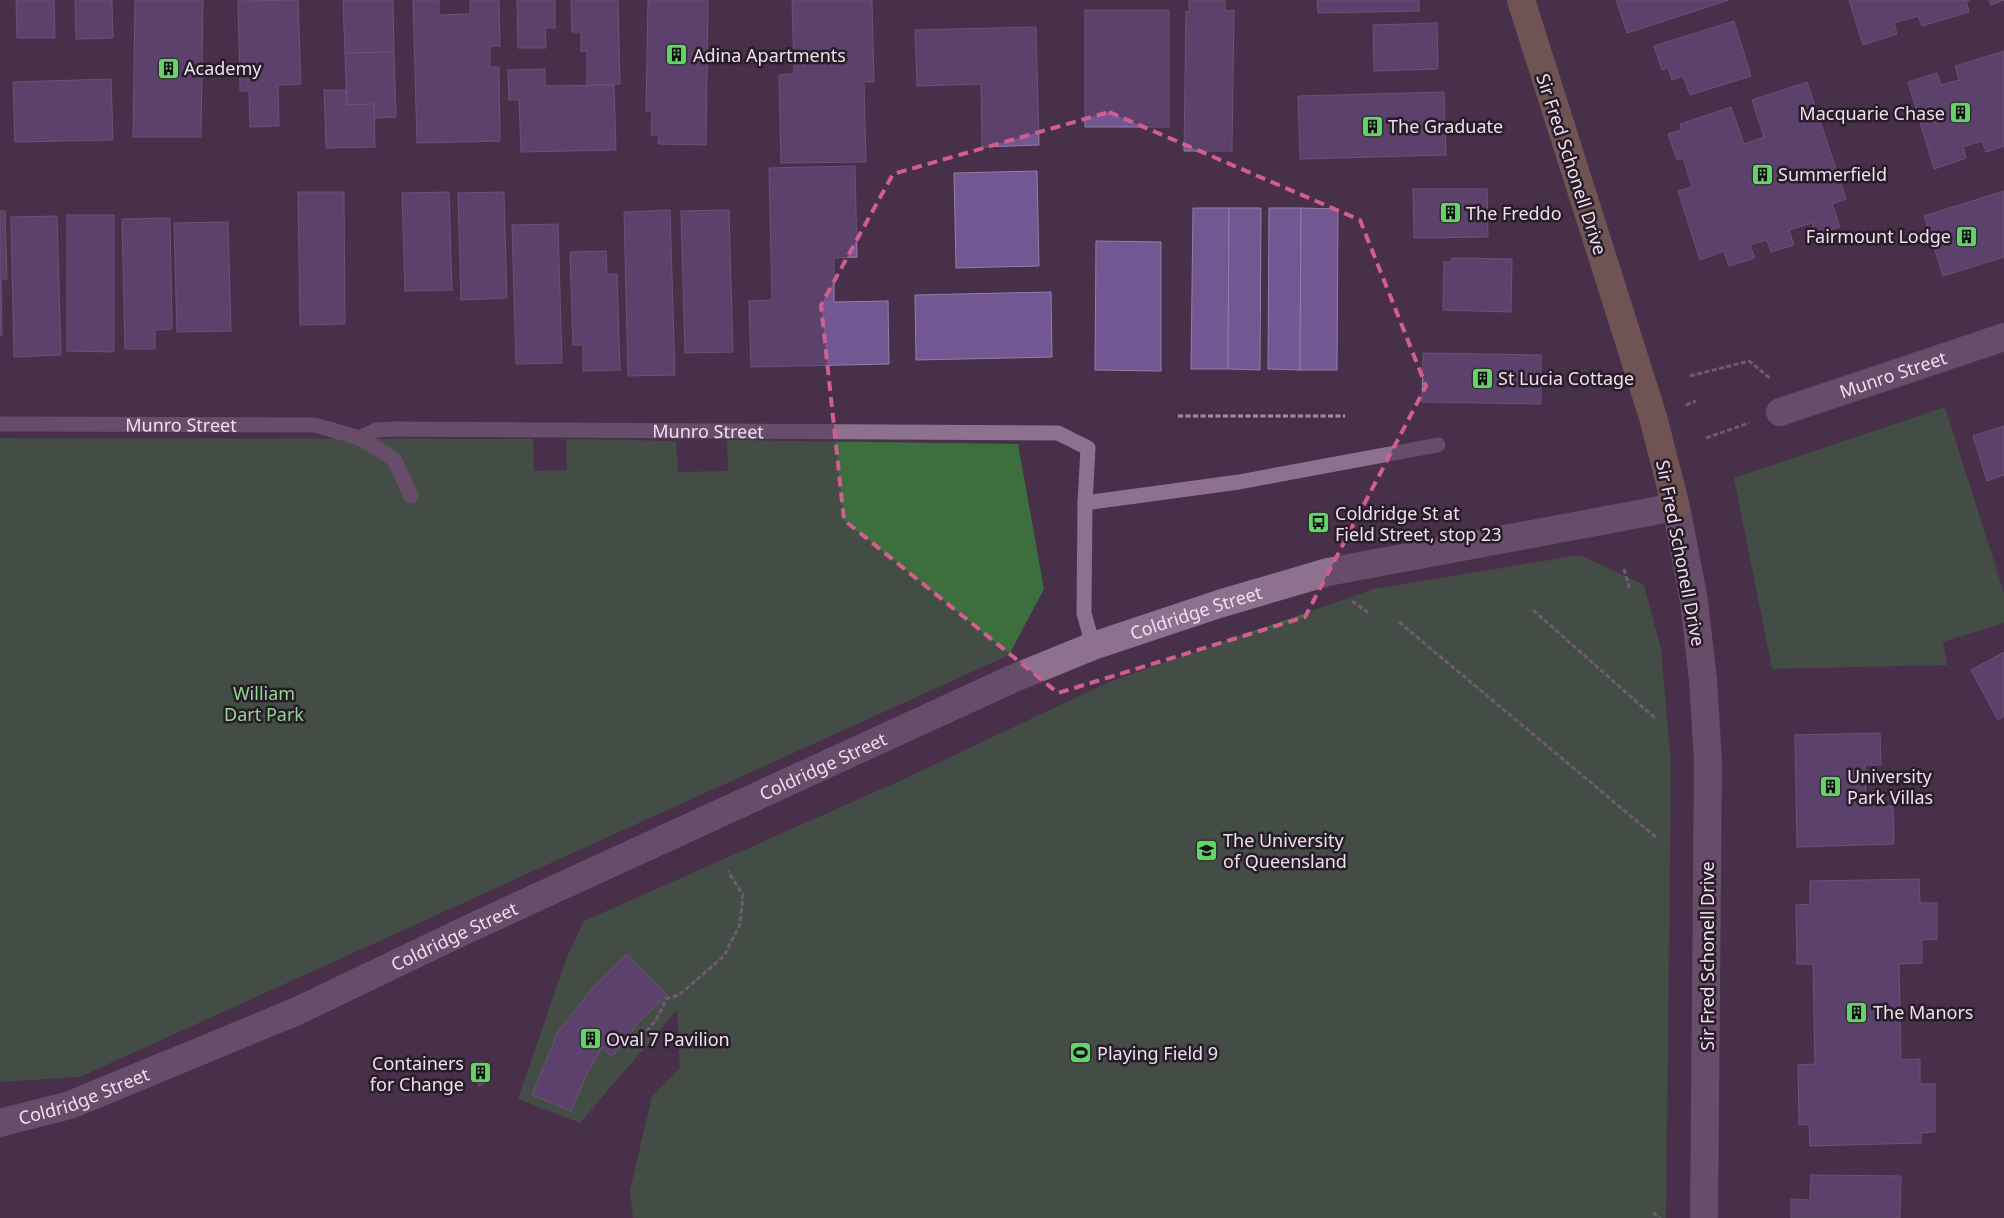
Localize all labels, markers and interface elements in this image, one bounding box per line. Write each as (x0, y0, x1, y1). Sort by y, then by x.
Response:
building icon: Adina Apartments (665, 43, 689, 67)
place label: Adina Apartments (693, 43, 846, 67)
building icon: Academy (156, 56, 180, 80)
place label: Academy (184, 56, 262, 80)
street label: Sir Fred Schonell Drive (1531, 70, 1613, 258)
place label: Macquarie Chase (1799, 101, 1945, 125)
building icon: Macquarie Chase (1949, 101, 1973, 125)
building icon: The Graduate (1360, 114, 1384, 138)
place label: The Graduate (1388, 114, 1503, 138)
building icon: Summerfield (1750, 162, 1774, 186)
place label: Summerfield (1778, 162, 1887, 186)
building icon: The Freddo (1438, 201, 1462, 225)
place label: The Freddo (1466, 201, 1562, 225)
place label: Fairmount Lodge (1806, 224, 1951, 248)
building icon: Fairmount Lodge (1955, 224, 1979, 248)
street label: Munro Street (1836, 345, 1950, 403)
building icon: St Lucia Cottage (1470, 366, 1494, 390)
place label: St Lucia Cottage (1498, 366, 1634, 390)
street label: Munro Street (125, 412, 237, 437)
street label: Munro Street (652, 419, 764, 443)
street label: Sir Fred Schonell Drive (1651, 458, 1711, 648)
place label: Coldridge St at Field Street, stop 23 (1335, 501, 1502, 546)
bus stop icon: Coldridge St at Field Street, stop 23 (1307, 511, 1331, 535)
street label: Coldridge Street (1127, 580, 1265, 645)
park label: William Dart Park (224, 681, 304, 726)
street label: Coldridge Street (755, 726, 891, 806)
place label: University Park Villas (1847, 764, 1933, 809)
building icon: University Park Villas (1819, 774, 1843, 798)
place label: The University of Queensland (1223, 828, 1347, 873)
school or university icon: The University of Queensland (1195, 838, 1219, 862)
street label: Sir Fred Schonell Drive (1695, 861, 1719, 1051)
street label: Coldridge Street (387, 896, 522, 976)
building icon: The Manors (1845, 1000, 1869, 1024)
place label: The Manors (1873, 1000, 1973, 1024)
building icon: Oval 7 Pavilion (578, 1027, 602, 1051)
place label: Oval 7 Pavilion (606, 1027, 730, 1051)
sports icon: Playing Field 9 (1069, 1041, 1093, 1065)
place label: Playing Field 9 (1097, 1041, 1218, 1065)
place label: Containers for Change (370, 1051, 464, 1096)
street label: Coldridge Street (16, 1061, 153, 1130)
building icon: Containers for Change (468, 1061, 492, 1085)

